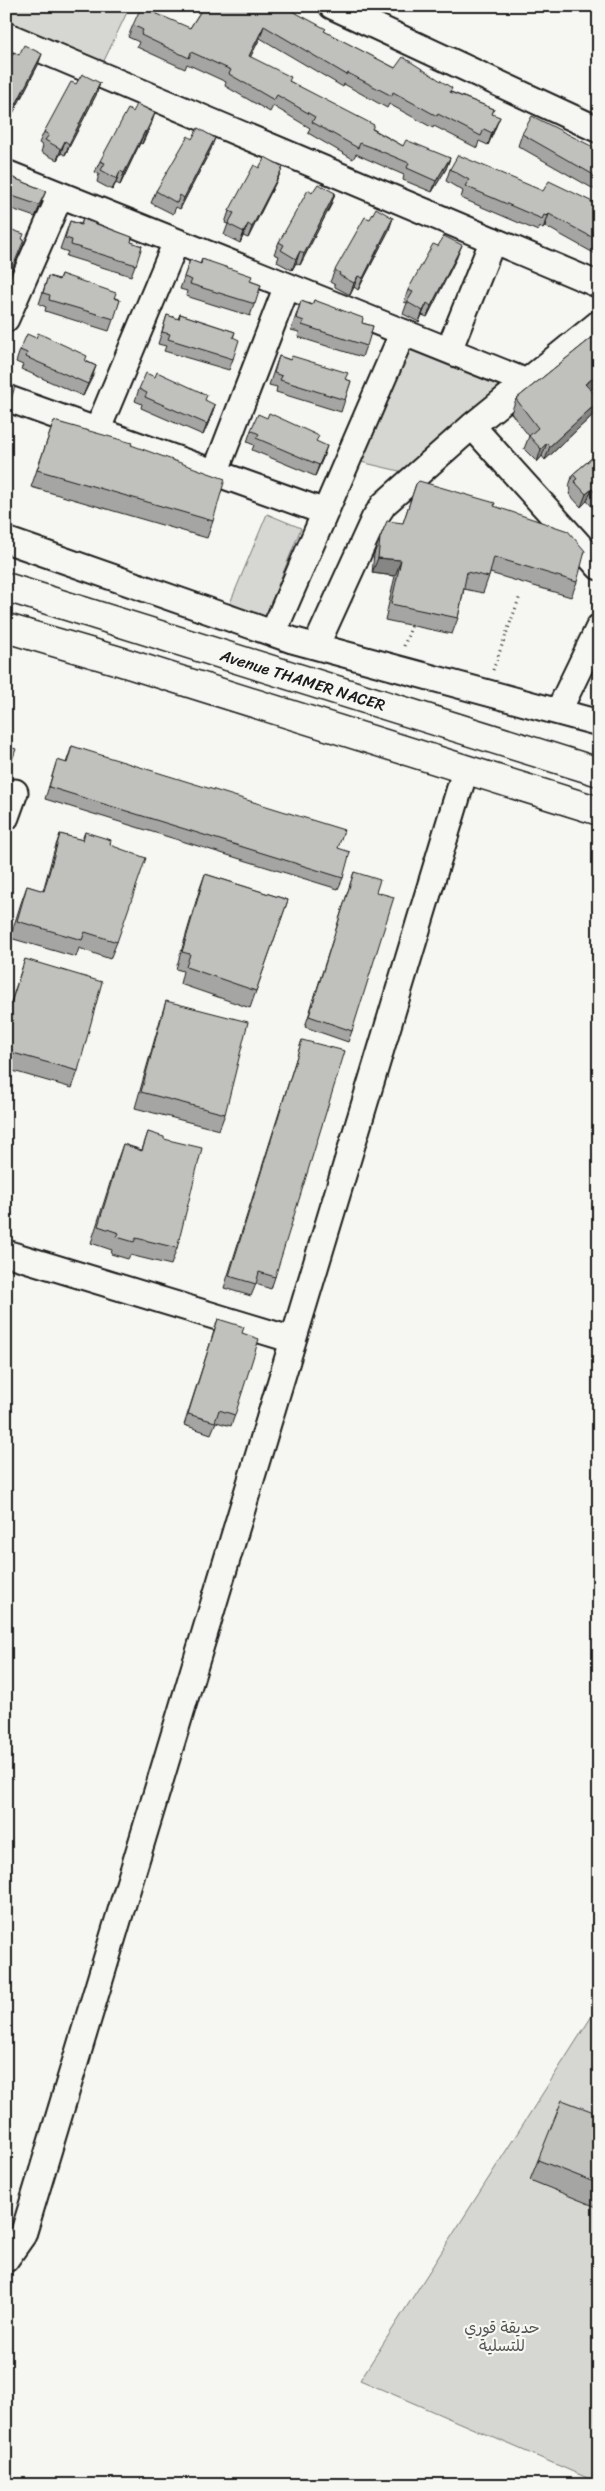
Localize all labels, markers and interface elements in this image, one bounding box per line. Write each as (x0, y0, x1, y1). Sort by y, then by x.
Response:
street label: Avenue THAMER NACER (216, 640, 389, 720)
park label: حديقة قوري للتسلية (464, 2313, 540, 2360)

